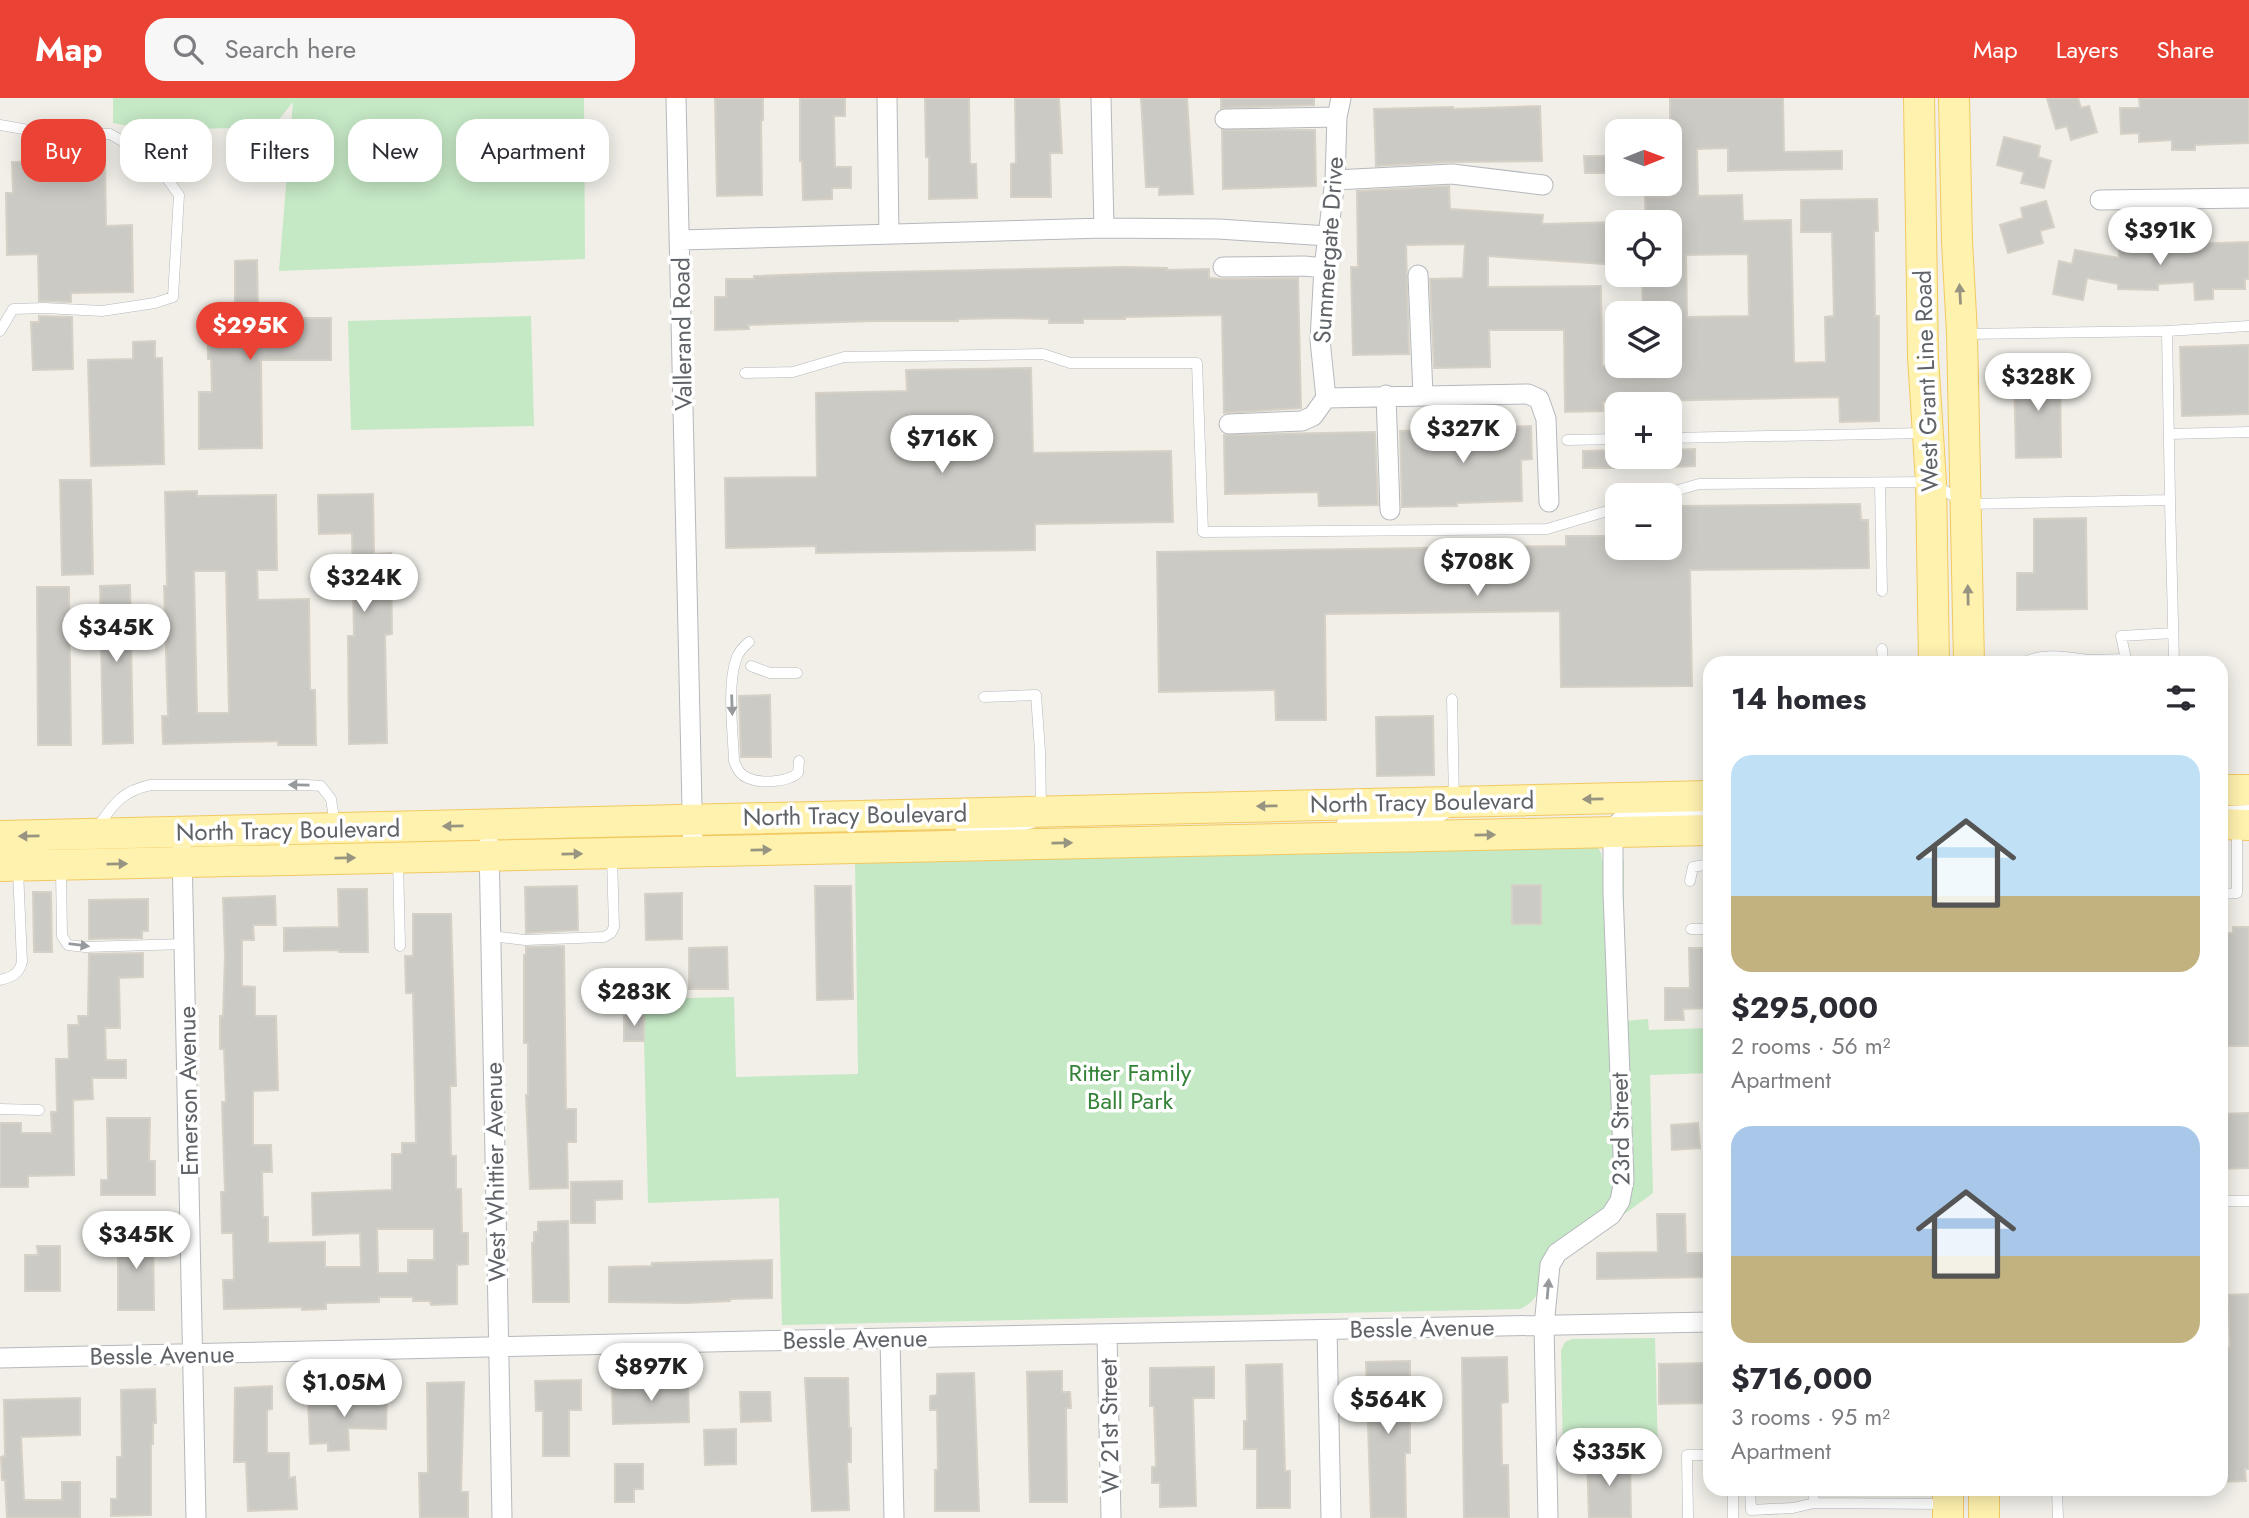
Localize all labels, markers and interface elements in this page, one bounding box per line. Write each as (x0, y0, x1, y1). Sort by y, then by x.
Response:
search box (145, 18, 635, 81)
text: Map (35, 26, 103, 73)
icon: search (169, 30, 207, 68)
text: Search here (225, 30, 356, 68)
text: Map (1973, 32, 2018, 67)
text: Layers (2056, 32, 2118, 67)
text: Share (2156, 32, 2214, 67)
chip: Buy (21, 119, 106, 182)
chip: Rent (120, 119, 212, 182)
chip: Filters (226, 119, 334, 182)
chip: New (348, 119, 442, 182)
chip: Apartment (456, 119, 609, 182)
north arrow (1605, 119, 1682, 196)
map controls (1605, 119, 1682, 560)
street label: Summergate Drive (1304, 155, 1352, 345)
pin: $391K (2111, 208, 2209, 267)
button: locate (1605, 210, 1682, 287)
text: $391K (2124, 213, 2196, 247)
street label: Vallerand Road (663, 257, 701, 411)
street label: West Grant Line Road (1905, 270, 1947, 492)
one-way arrow (1955, 283, 1966, 305)
button: layers (1605, 301, 1682, 378)
pin: $295K (201, 302, 299, 362)
text: $295K (212, 308, 288, 342)
pin: $328K (1989, 354, 2087, 413)
text: $328K (2001, 359, 2075, 393)
button: + (1605, 392, 1682, 469)
pin: $327K (1414, 406, 1512, 465)
text: $327K (1426, 411, 1500, 445)
pin: $716K (893, 416, 991, 475)
text: $716K (906, 421, 978, 455)
button: − (1605, 483, 1682, 560)
pin: $708K (1428, 538, 1526, 598)
text: $708K (1440, 544, 1514, 578)
pin: $324K (315, 554, 413, 614)
text: $324K (326, 560, 402, 594)
one-way arrow (1962, 584, 1974, 606)
pin: $345K (67, 604, 165, 664)
text: $345K (78, 610, 154, 644)
text: 14 homes (1731, 677, 1866, 720)
icon: filters (2162, 679, 2200, 717)
one-way arrow (727, 694, 738, 716)
one-way arrow (288, 779, 310, 791)
street label: North Tracy Boulevard (1310, 783, 1534, 821)
one-way arrow (1581, 793, 1603, 804)
street label: North Tracy Boulevard (743, 796, 967, 834)
one-way arrow (1256, 800, 1278, 812)
icon: home (1903, 800, 2029, 926)
street label: North Tracy Boulevard (176, 811, 400, 849)
one-way arrow (441, 820, 463, 832)
one-way arrow (1474, 829, 1496, 840)
one-way arrow (18, 830, 40, 841)
one-way arrow (1051, 838, 1073, 849)
one-way arrow (750, 845, 772, 856)
one-way arrow (561, 848, 583, 860)
one-way arrow (334, 853, 356, 864)
one-way arrow (106, 858, 128, 869)
one-way arrow (68, 940, 90, 951)
pin: $283K (585, 968, 683, 1028)
text: $283K (597, 974, 671, 1008)
text: $295,000 (1731, 986, 1878, 1029)
street label: Emerson Avenue (169, 1006, 207, 1176)
text: 2 rooms · 56 m² (1731, 1029, 1891, 1063)
park label: Ritter Family Ball Park (1069, 1055, 1192, 1118)
street label: West Whittier Avenue (476, 1062, 514, 1282)
text: Apartment (1731, 1063, 1831, 1097)
street label: 23rd Street (1602, 1072, 1638, 1186)
icon: home (1903, 1171, 2029, 1297)
pin: $345K (87, 1212, 185, 1271)
text: $345K (98, 1217, 174, 1251)
one-way arrow (1543, 1277, 1554, 1299)
street label: Bessle Avenue (1349, 1309, 1495, 1347)
street label: Bessle Avenue (782, 1320, 928, 1358)
street label: Bessle Avenue (89, 1336, 235, 1374)
pin: $897K (602, 1344, 700, 1403)
text: $897K (614, 1349, 688, 1383)
text: $716,000 (1731, 1357, 1872, 1400)
street label: W 21st Street (1090, 1358, 1128, 1494)
pin: $1.05M (287, 1360, 401, 1419)
text: $1.05M (302, 1365, 386, 1399)
pin: $564K (1339, 1376, 1437, 1436)
text: $564K (1350, 1382, 1426, 1416)
text: 3 rooms · 95 m² (1731, 1400, 1890, 1434)
pin: $335K (1560, 1428, 1658, 1488)
text: $335K (1572, 1434, 1646, 1468)
text: Apartment (1731, 1434, 1831, 1468)

